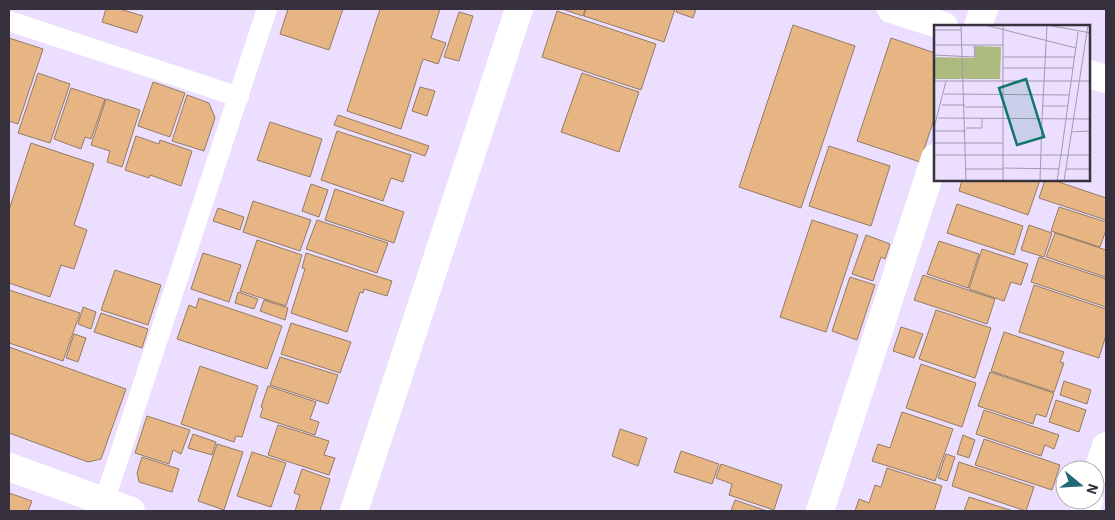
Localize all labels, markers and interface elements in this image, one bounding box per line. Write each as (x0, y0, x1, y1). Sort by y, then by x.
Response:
inset map (934, 25, 1090, 181)
north arrow (1055, 460, 1105, 510)
text: N (1082, 481, 1102, 497)

